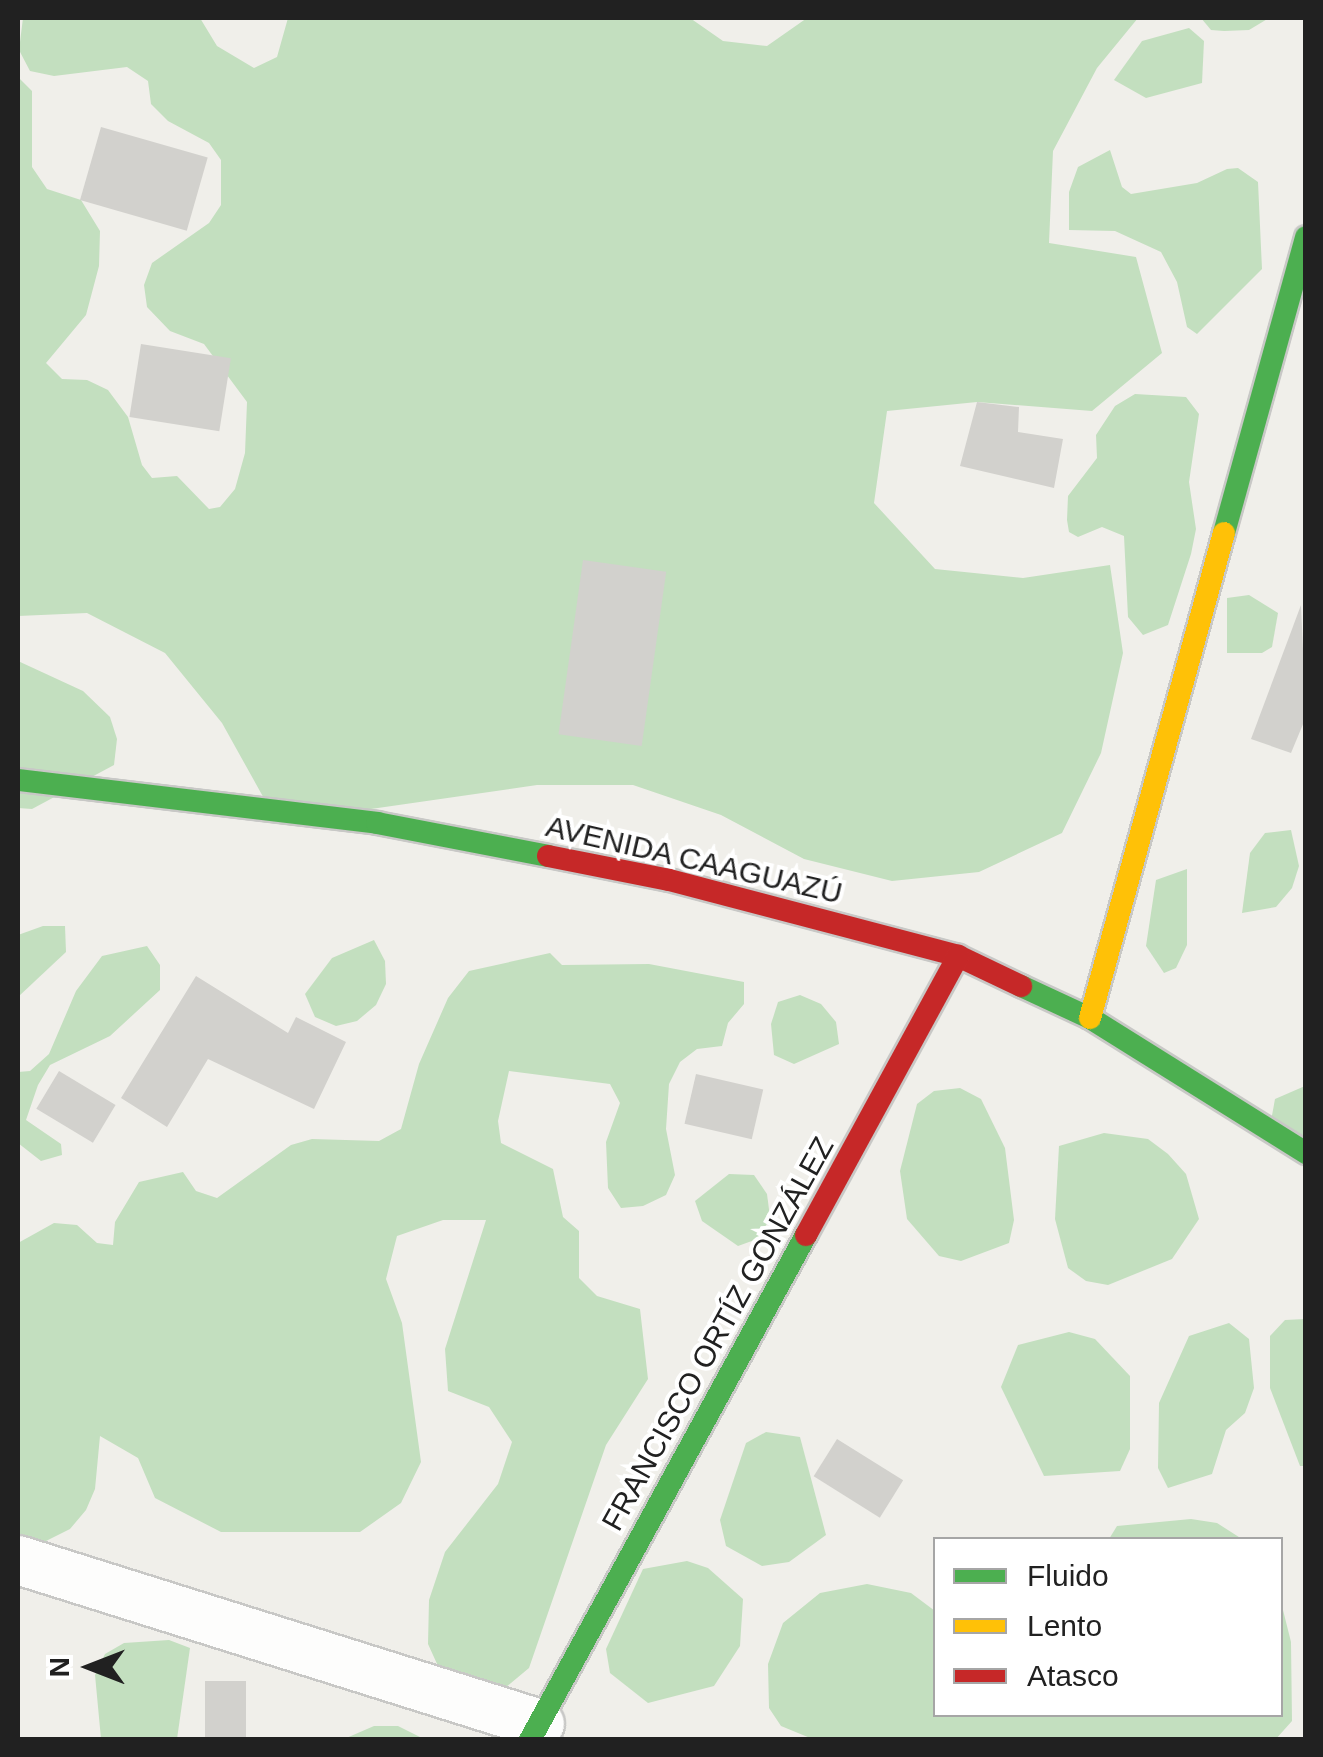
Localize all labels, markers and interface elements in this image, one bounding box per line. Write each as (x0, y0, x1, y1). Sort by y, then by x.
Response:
street label: AVENIDA CAAGUAZÚ (542, 808, 846, 912)
street label: FRANCISCO ORTÍZ GONZÁLEZ (595, 1131, 841, 1537)
legend (933, 1537, 1283, 1717)
text: Fluido (1027, 1559, 1109, 1592)
text: Lento (1027, 1609, 1102, 1642)
north arrow (40, 1617, 140, 1717)
text: N (44, 1657, 75, 1677)
text: Atasco (1027, 1659, 1119, 1692)

